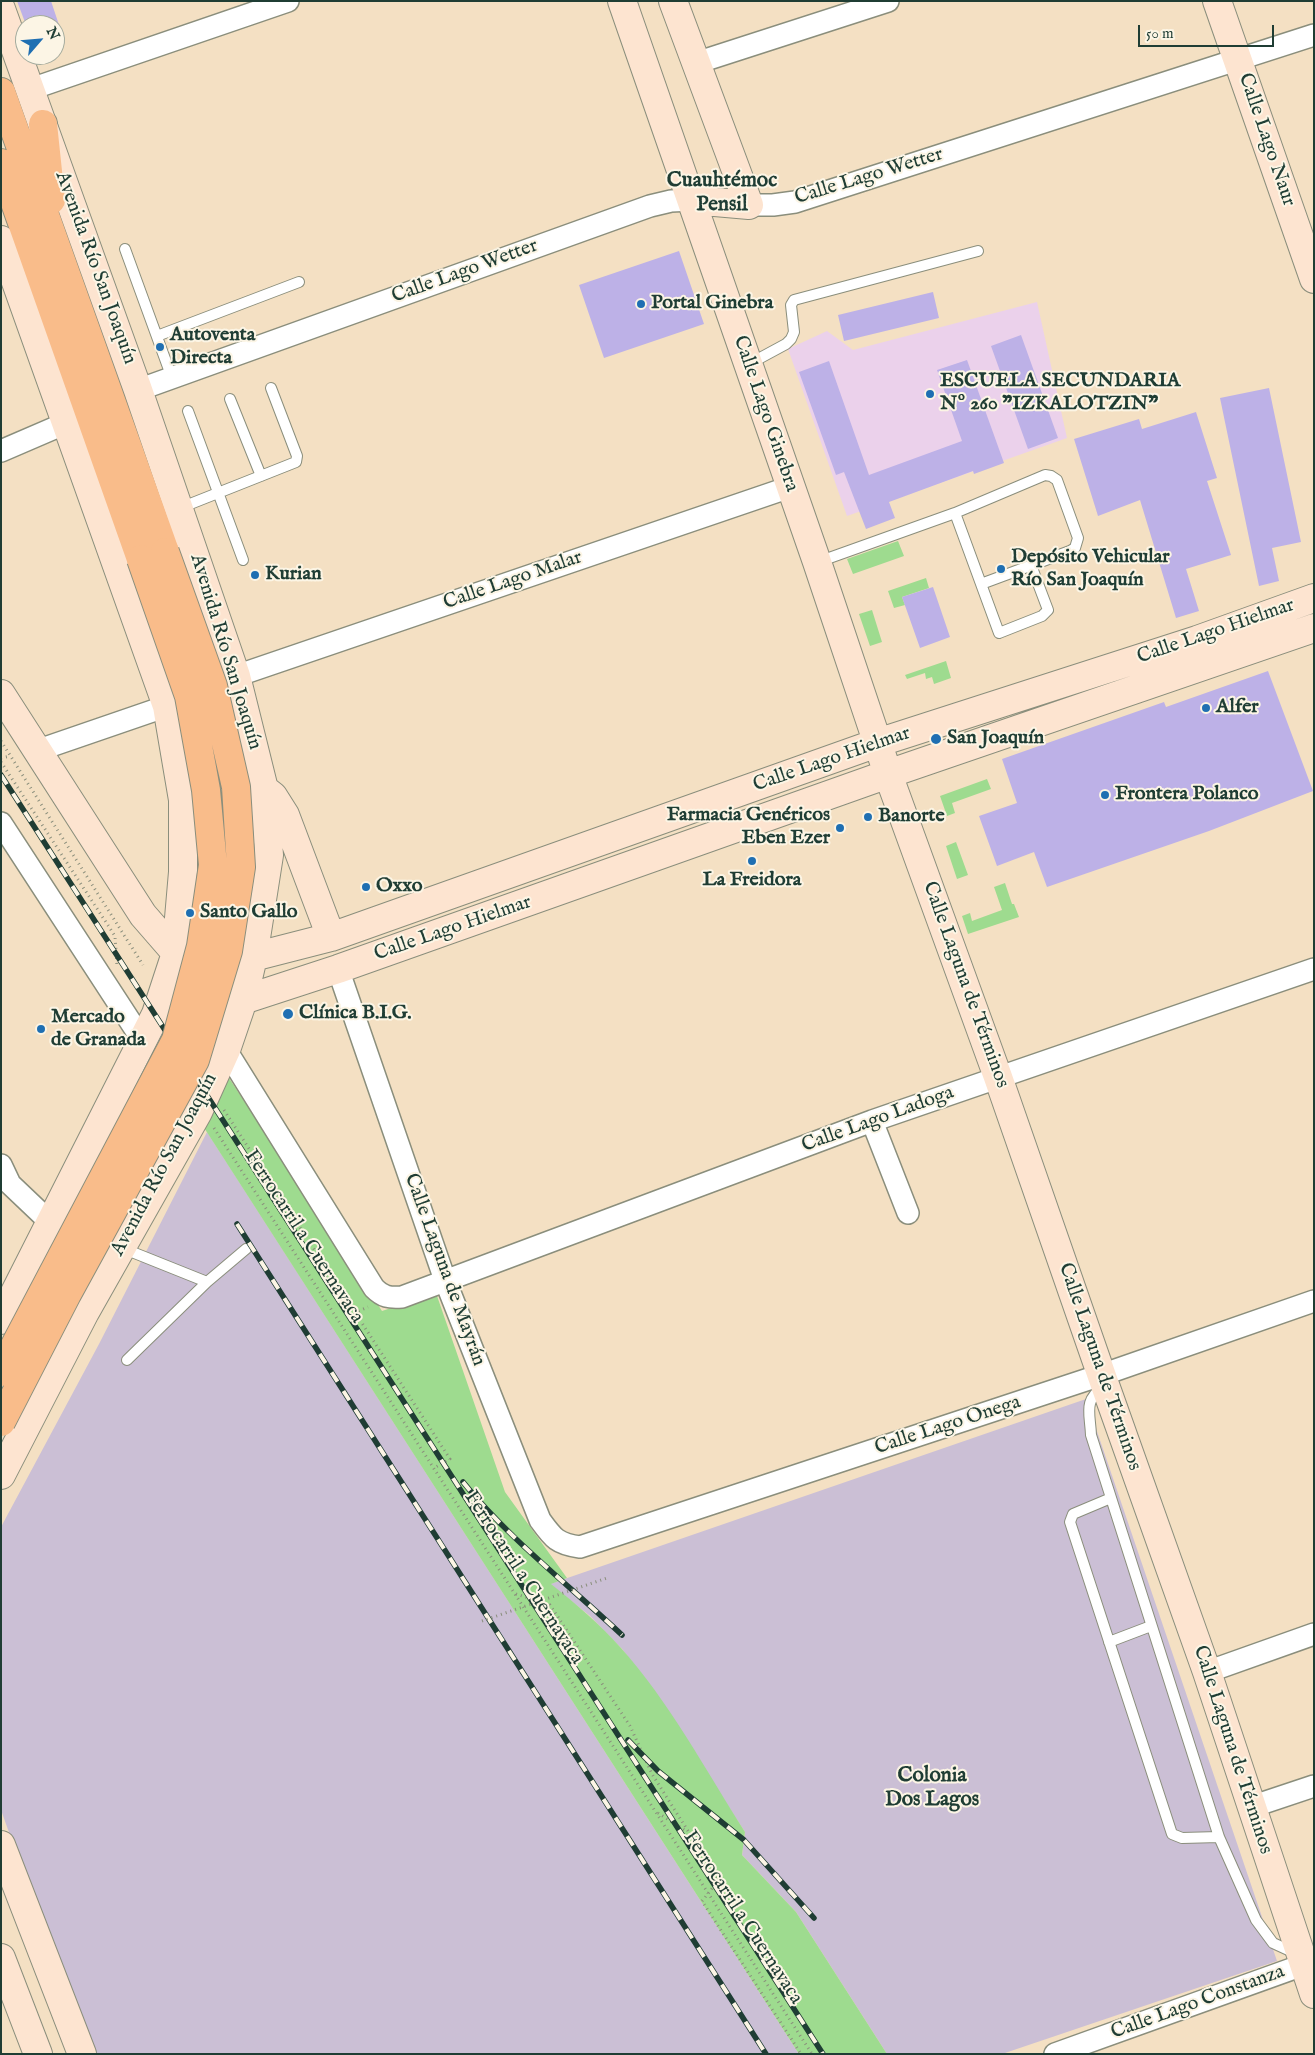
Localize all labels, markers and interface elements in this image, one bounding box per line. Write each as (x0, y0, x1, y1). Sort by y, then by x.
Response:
north arrow (15, 15, 65, 65)
scale bar (1140, 15, 1276, 47)
text: N (42, 24, 63, 43)
text: 50 m (1146, 24, 1174, 43)
street label: Calle Lago Naur (1232, 70, 1300, 210)
street label: Calle Lago Wetter (792, 143, 946, 211)
street label: Avenida Río San Joaquín (49, 168, 141, 368)
district label: Cuauhtémoc Pensil (667, 169, 777, 219)
street label: Calle Lago Wetter (389, 234, 541, 310)
place label: Portal Ginebra (651, 292, 773, 316)
marker: Portal Ginebra (635, 298, 647, 310)
place label: Autoventa Directa (170, 324, 255, 371)
street label: Calle Lago Ginebra (727, 333, 803, 495)
marker: Autoventa Directa (154, 341, 166, 353)
place label: ESCUELA SECUNDARIA Nº 260 "IZKALOTZIN" (940, 370, 1180, 417)
marker: ESCUELA SECUNDARIA Nº 260 "IZKALOTZIN" (924, 388, 936, 400)
street label: Calle Lago Malar (441, 546, 585, 616)
place label: Depósito Vehicular Río San Joaquín (1011, 546, 1170, 593)
street label: Avenida Río San Joaquín (184, 551, 266, 753)
place label: Kurian (265, 563, 322, 587)
marker: Depósito Vehicular Río San Joaquín (995, 563, 1007, 575)
marker: Kurian (249, 569, 261, 581)
street label: Calle Lago Hielmar (1134, 594, 1298, 670)
place label: Alfer (1216, 696, 1259, 720)
marker: Alfer (1200, 702, 1212, 714)
street label: Calle Lago Hielmar (750, 722, 914, 798)
place label: San Joaquín (947, 727, 1044, 751)
marker: San Joaquín (929, 732, 943, 746)
place label: Frontera Polanco (1115, 783, 1258, 807)
marker: Frontera Polanco (1099, 789, 1111, 801)
place label: Farmacia Genéricos Eben Ezer (667, 804, 830, 851)
place label: Banorte (878, 805, 945, 829)
marker: Banorte (862, 811, 874, 823)
marker: Farmacia Genéricos Eben Ezer (834, 822, 846, 834)
marker: La Freidora (746, 855, 758, 867)
place label: La Freidora (703, 869, 801, 893)
place label: Oxxo (376, 875, 423, 899)
street label: Calle Laguna de Términos (916, 879, 1014, 1091)
marker: Oxxo (360, 881, 372, 893)
street label: Calle Lago Hielmar (371, 891, 535, 967)
place label: Santo Gallo (200, 901, 298, 925)
marker: Santo Gallo (184, 907, 196, 919)
place label: Clínica B.I.G. (299, 1002, 412, 1026)
place label: Mercado de Granada (51, 1006, 146, 1053)
marker: Clínica B.I.G. (281, 1007, 295, 1021)
marker: Mercado de Granada (35, 1023, 47, 1035)
street label: Avenida Río San Joaquín (107, 1070, 223, 1260)
street label: Calle Lago Ladoga (799, 1081, 957, 1159)
street label: Ferrocarril a Cuernavaca (238, 1146, 368, 1328)
street label: Calle Laguna de Mayrán (398, 1170, 490, 1370)
street label: Calle Laguna de Términos (1052, 1260, 1146, 1474)
street label: Calle Lago Onega (872, 1391, 1024, 1461)
street label: Ferrocarril a Cuernavaca (458, 1487, 588, 1669)
street label: Calle Laguna de Términos (1187, 1643, 1277, 1857)
district label: Colonia Dos Lagos (885, 1764, 979, 1814)
street label: Ferrocarril a Cuernavaca (677, 1827, 807, 2009)
street label: Calle Lago Constanza (1108, 1960, 1288, 2046)

